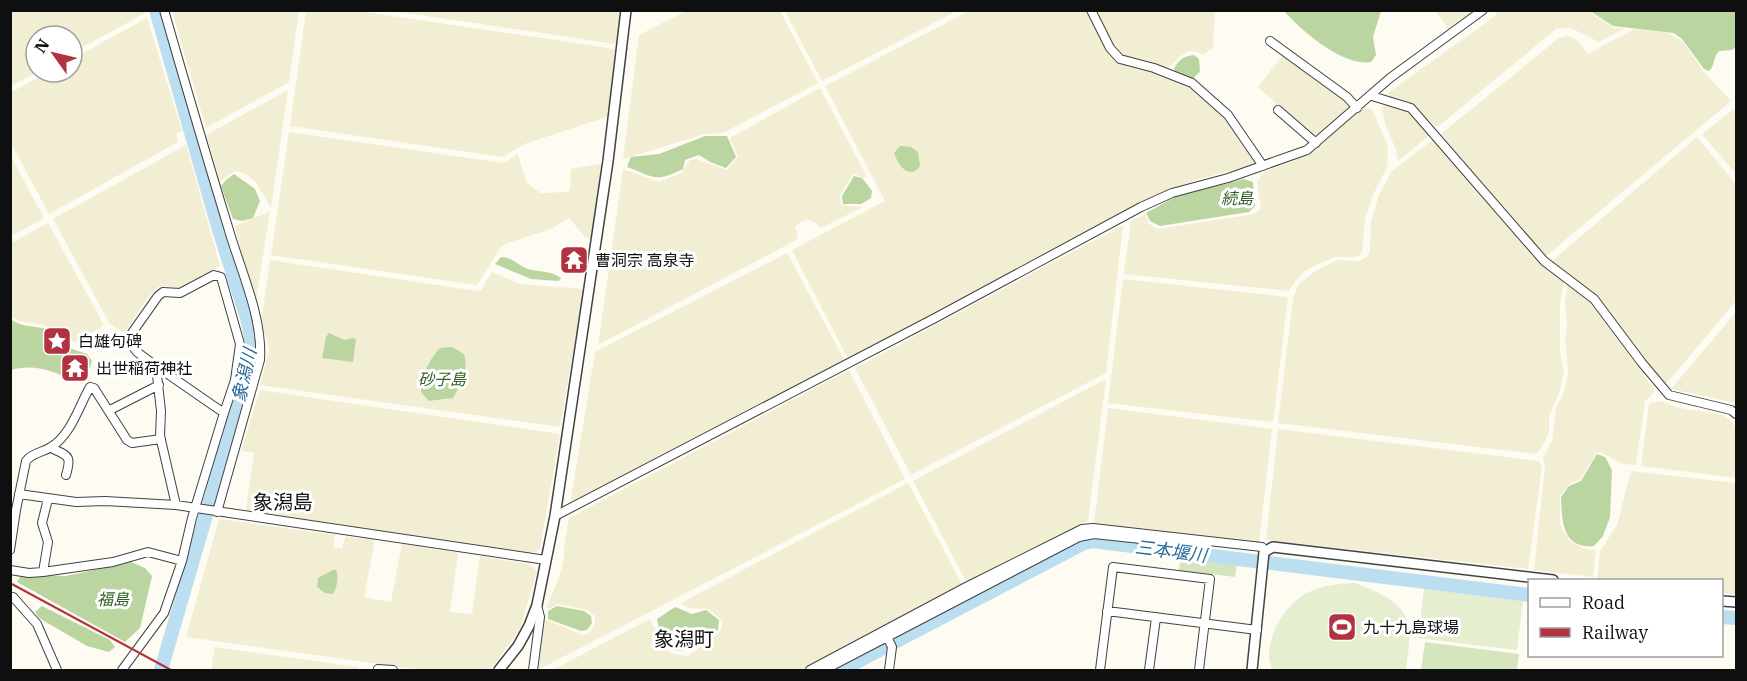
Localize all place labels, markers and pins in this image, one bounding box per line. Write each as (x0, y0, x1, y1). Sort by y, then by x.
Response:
temple icon: 曹洞宗 高泉寺 (558, 244, 590, 276)
place label: 曹洞宗 高泉寺 (595, 250, 695, 270)
place icon: 白雄句碑 (41, 325, 73, 357)
place label: 白雄句碑 (78, 331, 142, 351)
temple icon: 出世稲荷神社 (59, 352, 91, 384)
place label: 出世稲荷神社 (96, 358, 192, 378)
sports icon: 九十九島球場 (1326, 611, 1358, 643)
place label: 九十九島球場 (1363, 617, 1459, 637)

